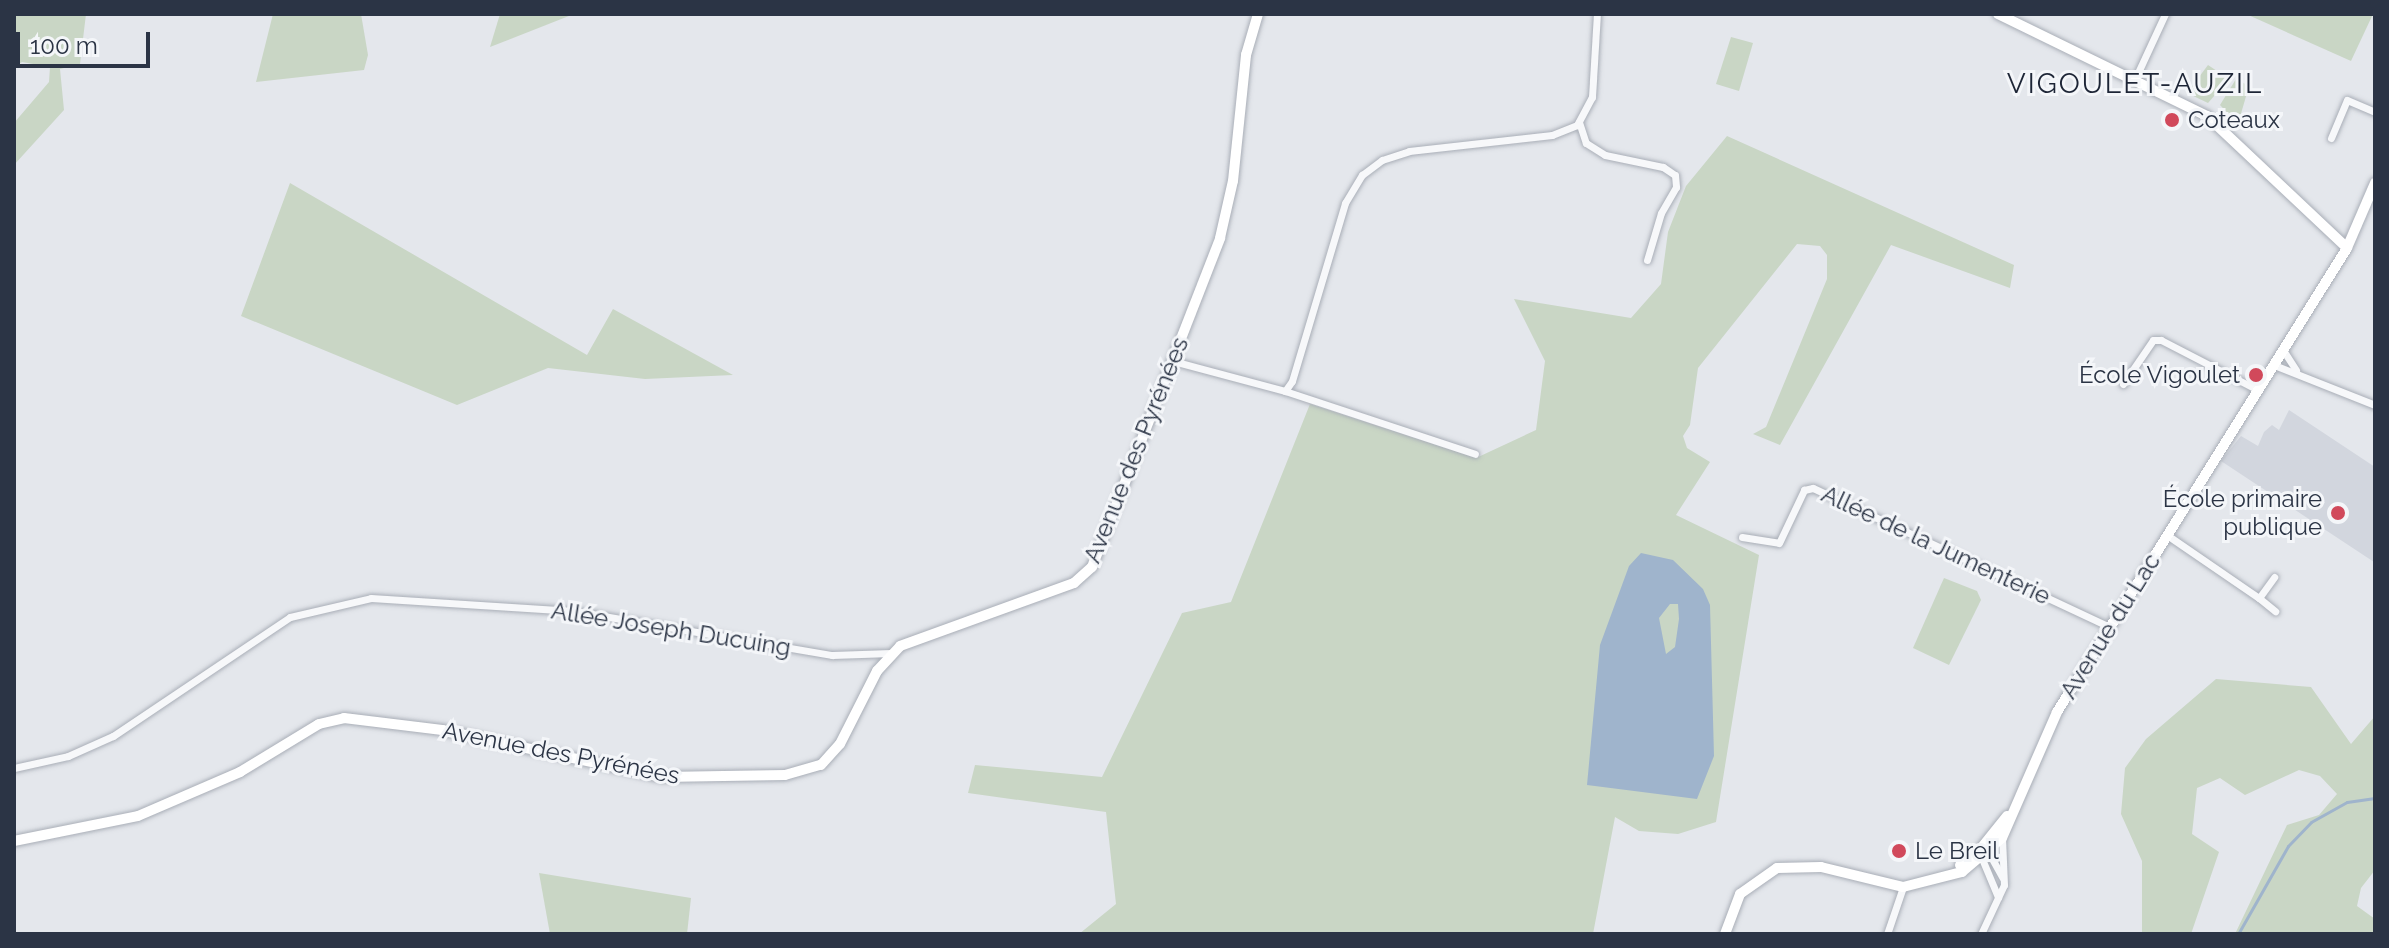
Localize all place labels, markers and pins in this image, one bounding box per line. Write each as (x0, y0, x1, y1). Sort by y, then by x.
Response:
place label: Coteaux (2188, 106, 2280, 134)
marker: Coteaux (2163, 111, 2181, 129)
place label: École Vigoulet (2078, 361, 2240, 389)
marker: École Vigoulet (2247, 366, 2265, 384)
place label: École primaire publique (2163, 485, 2322, 541)
marker: École primaire publique (2329, 504, 2347, 522)
place label: Le Breil (1915, 837, 1999, 865)
marker: Le Breil (1890, 842, 1908, 860)

